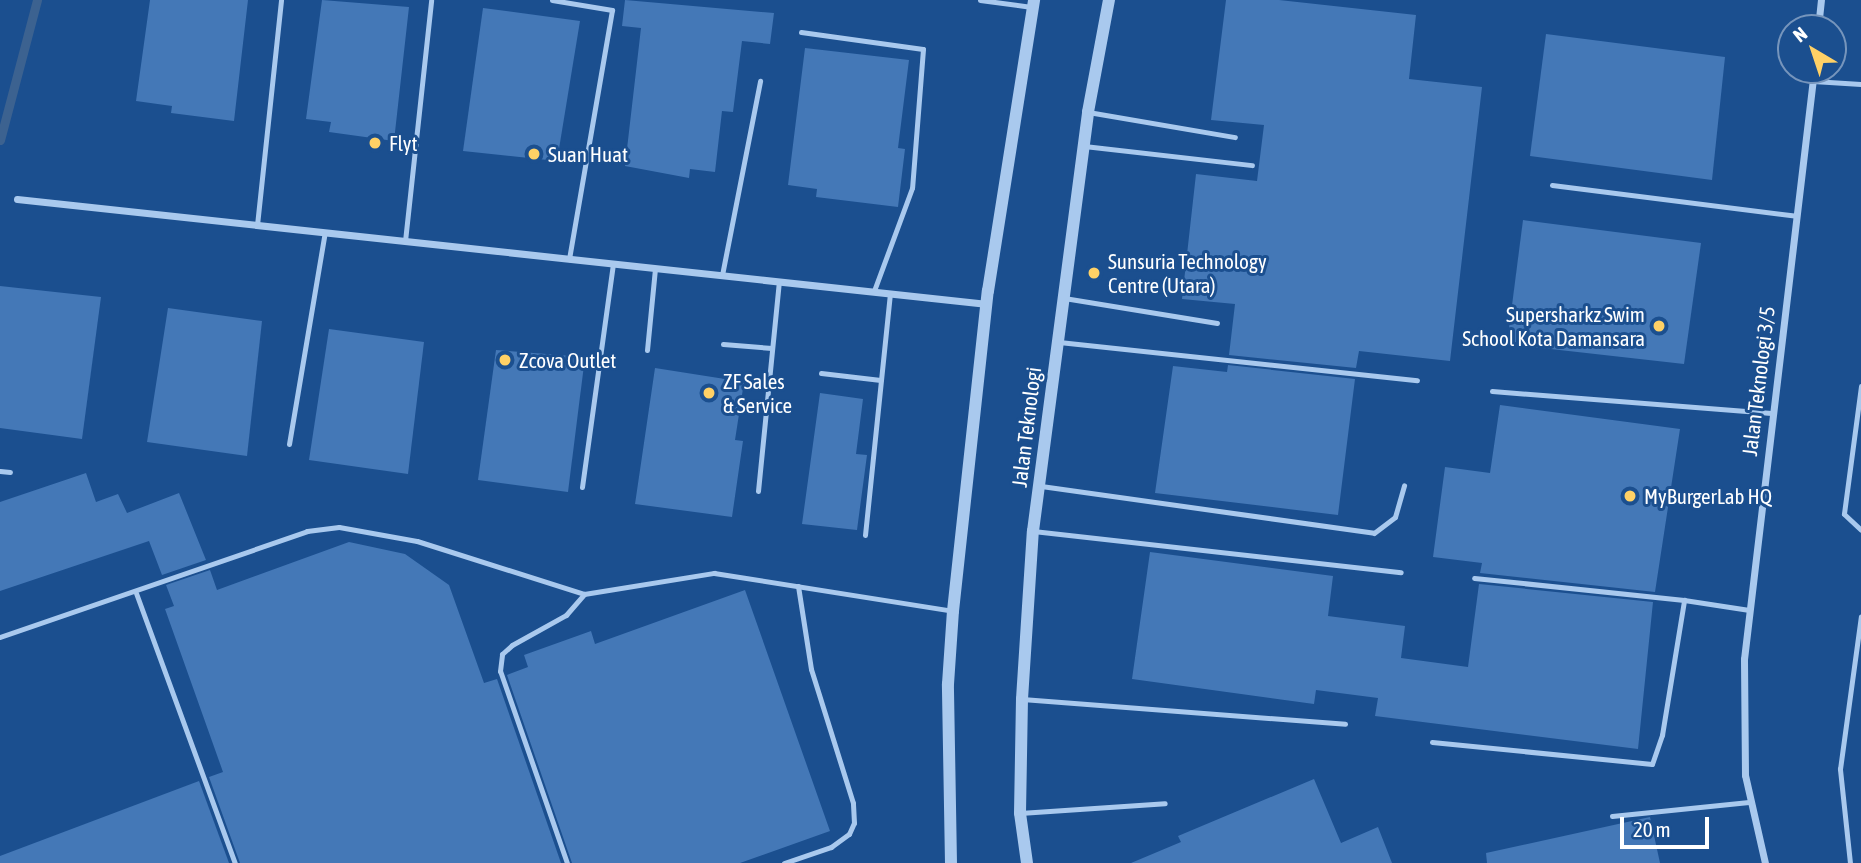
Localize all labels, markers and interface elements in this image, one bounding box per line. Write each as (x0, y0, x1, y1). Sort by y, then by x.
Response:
north arrow (1777, 14, 1847, 84)
text: N (1789, 22, 1811, 46)
place label: Flyt (389, 130, 418, 156)
marker: Flyt (367, 135, 383, 151)
place label: Suan Huat (548, 141, 628, 167)
marker: Suan Huat (526, 146, 542, 162)
place label: Sunsuria Technology Centre (Utara) (1108, 248, 1267, 298)
marker: Sunsuria Technology Centre (Utara) (1086, 265, 1102, 281)
place label: Supersharkz Swim School Kota Damansara (1462, 301, 1645, 351)
street label: Jalan Teknologi 3/5 (1736, 305, 1780, 457)
marker: Supersharkz Swim School Kota Damansara (1651, 318, 1667, 334)
place label: Zcova Outlet (519, 347, 616, 373)
marker: Zcova Outlet (497, 352, 513, 368)
street label: Jalan Teknologi (1006, 366, 1046, 488)
place label: ZF Sales & Service (723, 368, 792, 418)
marker: ZF Sales & Service (701, 385, 717, 401)
place label: MyBurgerLab HQ (1644, 483, 1772, 509)
marker: MyBurgerLab HQ (1622, 488, 1638, 504)
scale bar (1623, 804, 1712, 848)
text: 20 m (1633, 817, 1671, 841)

